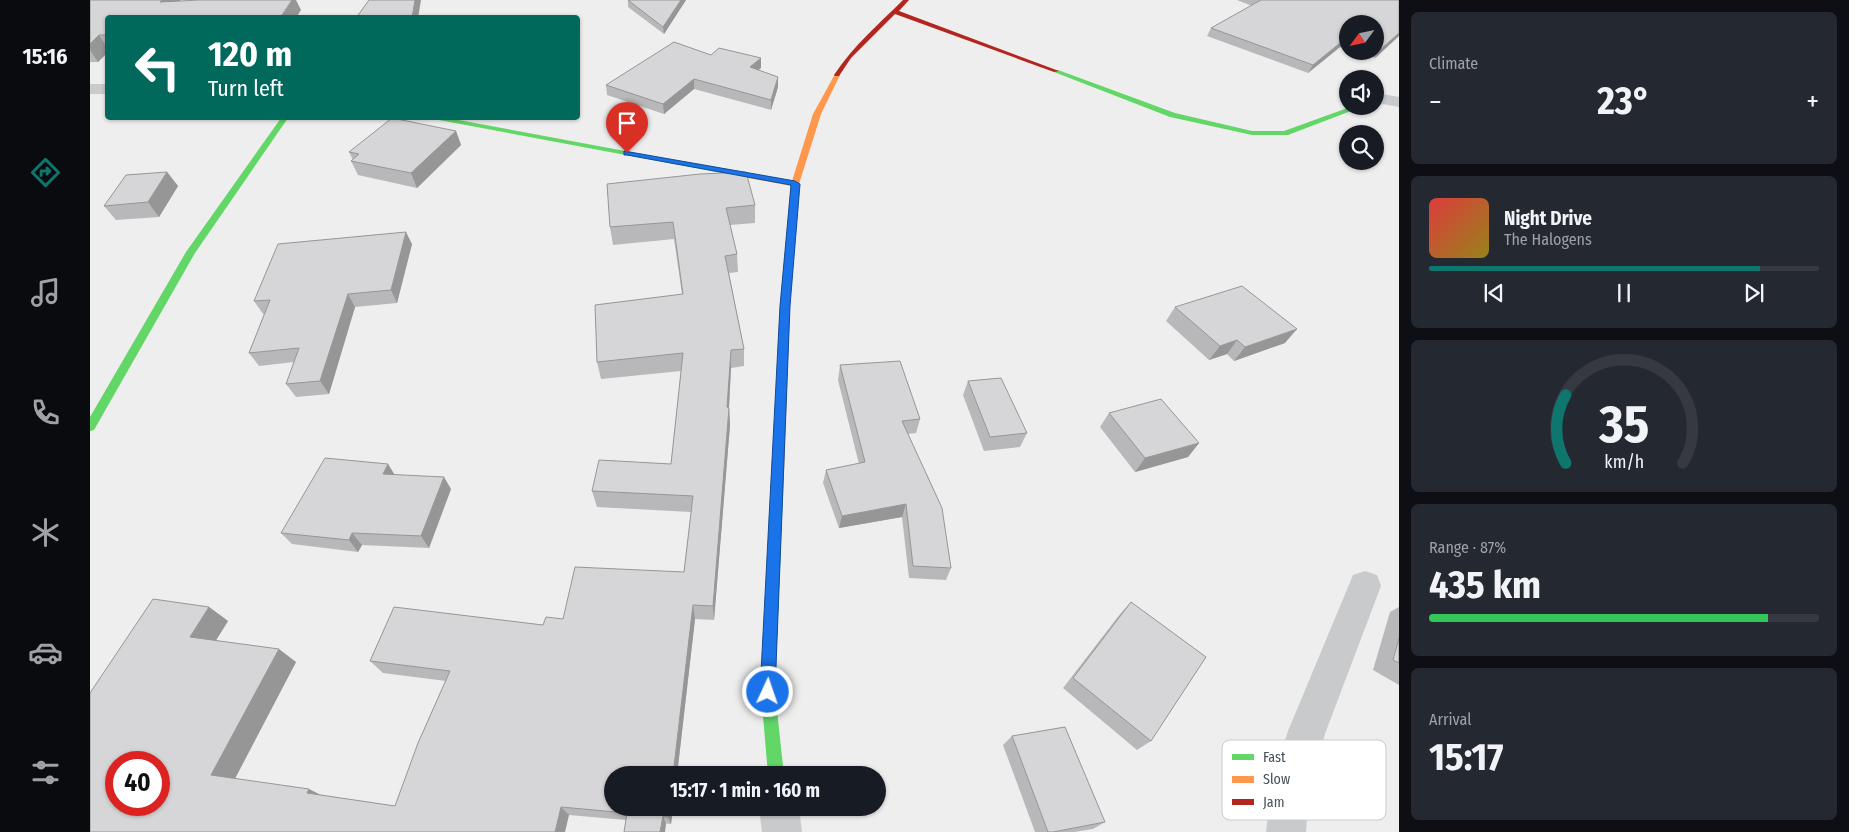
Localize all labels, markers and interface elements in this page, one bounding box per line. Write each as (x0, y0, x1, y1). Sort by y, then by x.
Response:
north arrow (1339, 15, 1384, 60)
map controls (1339, 15, 1384, 170)
text: 120 m (208, 33, 292, 75)
icon: left (125, 35, 190, 100)
text: 15:16 (22, 43, 68, 70)
text: Climate (1429, 54, 1478, 73)
button: sound (1339, 70, 1384, 115)
text: Turn left (208, 75, 284, 102)
text: 23° (1597, 78, 1651, 124)
text: − (1429, 85, 1442, 118)
text: + (1806, 85, 1819, 118)
pin (606, 102, 648, 153)
icon: arrive (613, 109, 641, 137)
button: search (1339, 125, 1384, 170)
icon: directions (28, 155, 63, 190)
text: Night Drive (1504, 207, 1592, 230)
text: The Halogens (1504, 230, 1592, 249)
icon: music (28, 275, 63, 310)
icon: previous (1480, 279, 1508, 307)
icon: pause (1610, 279, 1638, 307)
icon: next (1740, 279, 1768, 307)
text: 35 (1598, 393, 1649, 456)
icon: phone (28, 395, 63, 430)
text: km/h (1604, 451, 1644, 473)
icon: climate (28, 515, 63, 550)
text: Range · 87% (1429, 538, 1506, 557)
text: 435 km (1429, 562, 1541, 608)
icon: car (28, 635, 63, 670)
position arrow (741, 665, 793, 717)
text: Arrival (1429, 710, 1471, 729)
text: 15:17 (1429, 734, 1503, 780)
legend (1222, 740, 1386, 820)
text: Fast (1263, 749, 1286, 766)
speed limit sign: 40 (105, 751, 170, 816)
icon: filters (28, 755, 63, 790)
text: Slow (1263, 771, 1290, 788)
text: 15:17 · 1 min · 160 m (670, 779, 820, 802)
text: Jam (1263, 794, 1284, 811)

